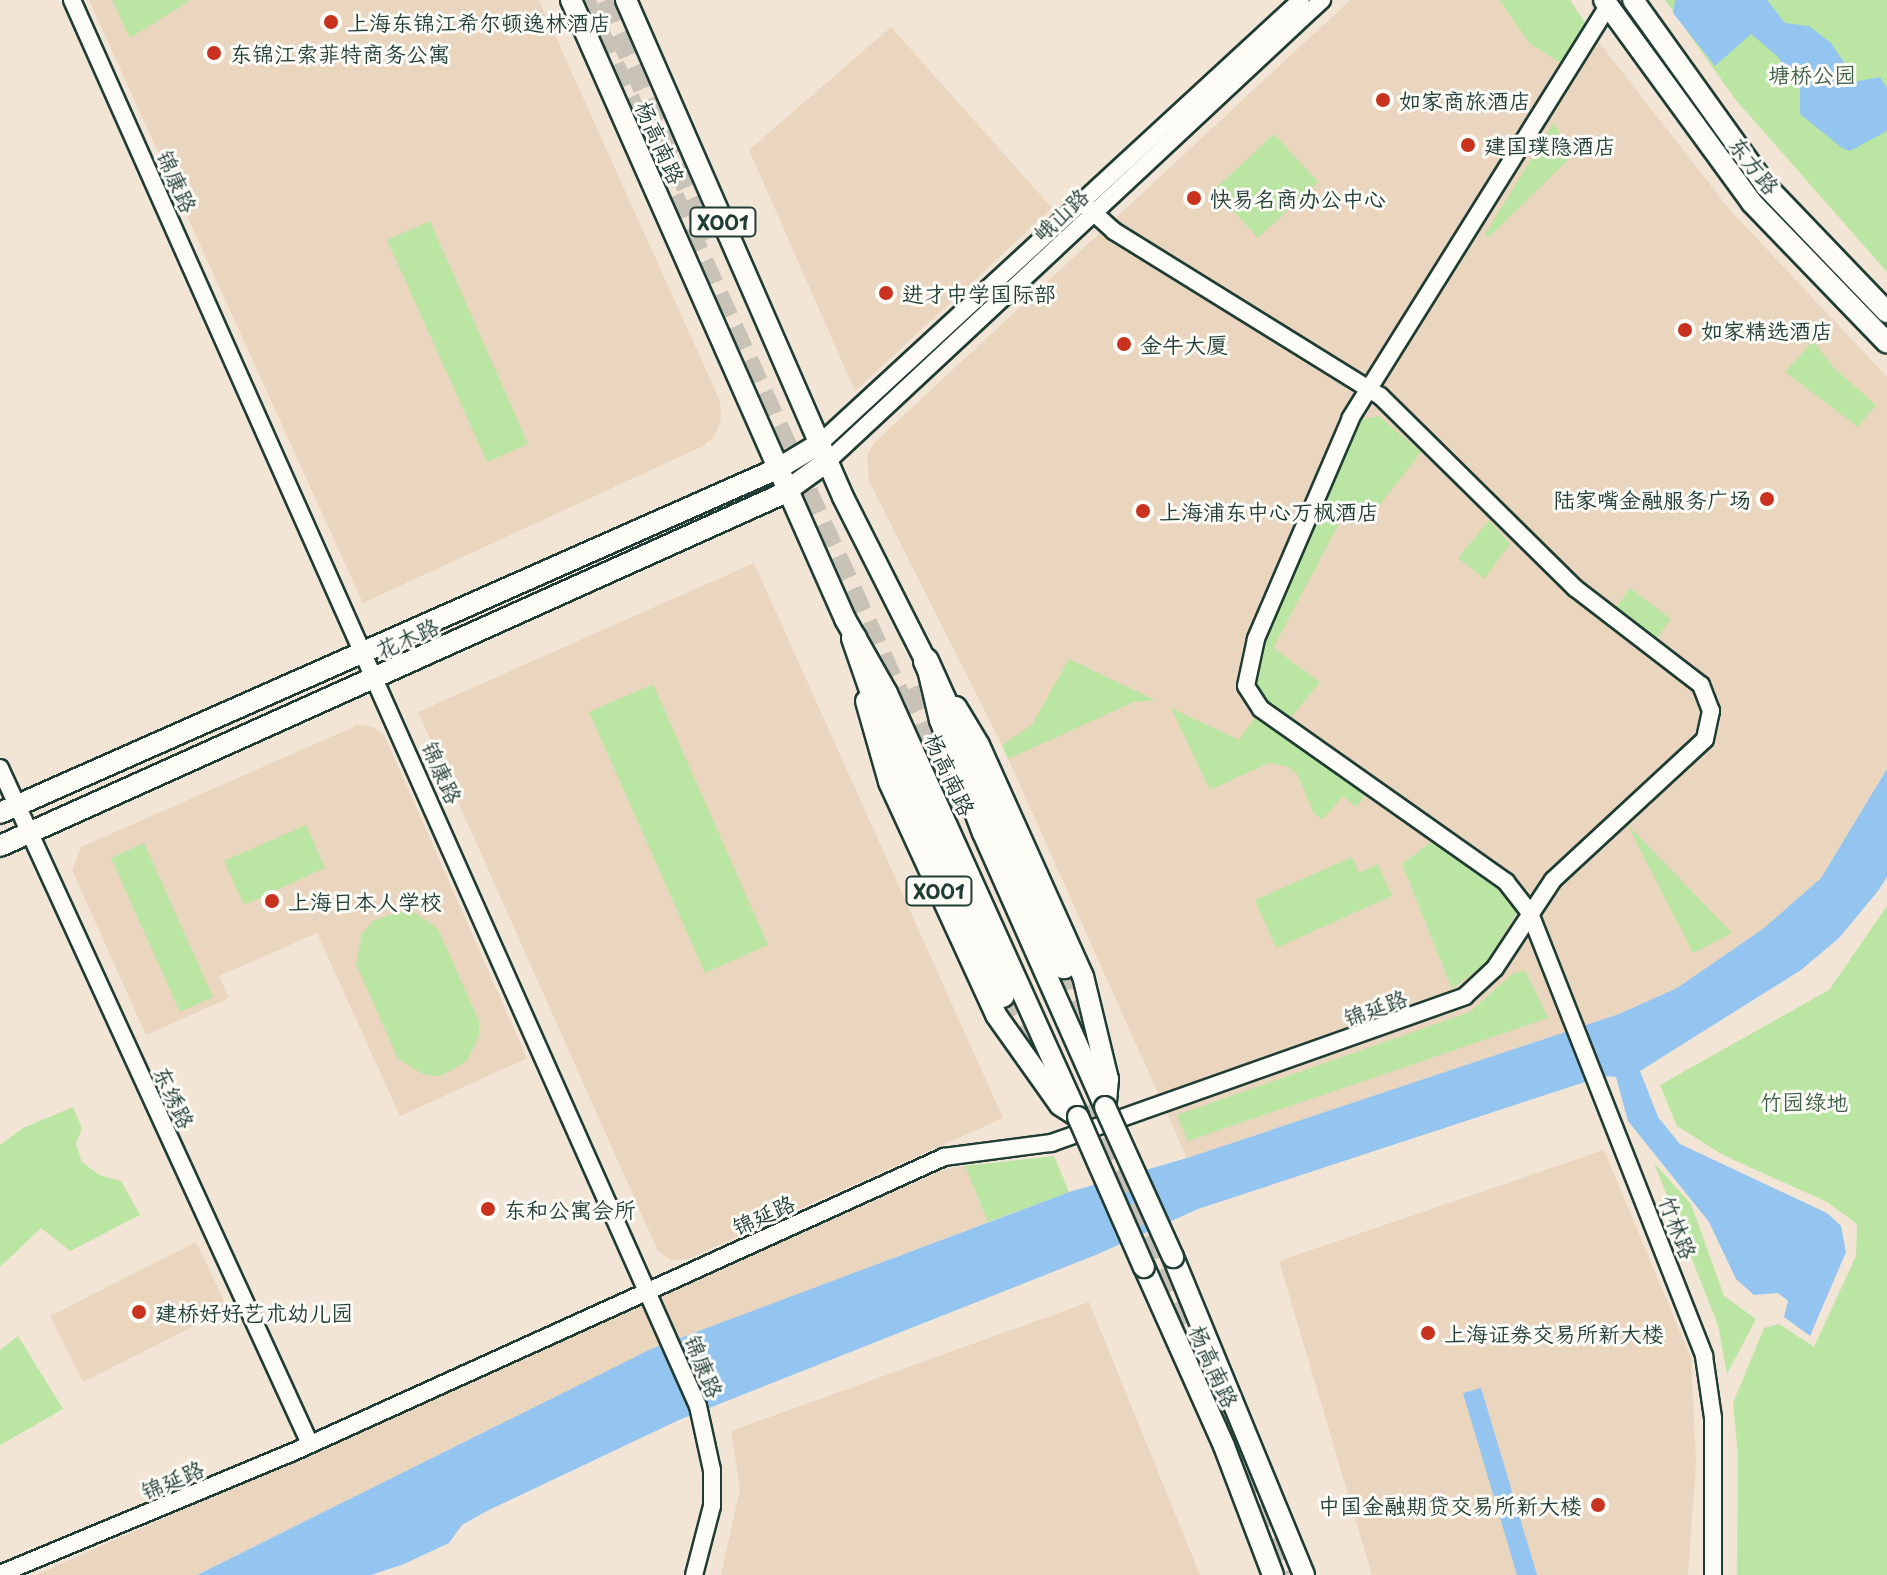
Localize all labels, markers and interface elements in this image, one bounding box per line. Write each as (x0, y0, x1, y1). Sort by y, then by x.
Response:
place label: 上海东锦江希尔顿逸林酒店 (347, 9, 611, 35)
marker: 上海东锦江希尔顿逸林酒店 (322, 13, 340, 31)
place label: 东锦江索菲特商务公寓 (230, 40, 450, 66)
marker: 东锦江索菲特商务公寓 (205, 44, 223, 62)
park label: 塘桥公园 (1768, 61, 1856, 87)
place label: 如家商旅酒店 (1399, 87, 1531, 113)
marker: 如家商旅酒店 (1374, 91, 1392, 109)
street label: 杨高南路 (631, 96, 691, 188)
street label: 东方路 (1724, 131, 1786, 199)
place label: 建国璞隐酒店 (1484, 132, 1616, 158)
marker: 建国璞隐酒店 (1459, 136, 1477, 154)
street label: 锦康路 (153, 145, 203, 217)
street label: 峨山路 (1027, 182, 1093, 246)
place label: 快易名商办公中心 (1210, 185, 1386, 211)
marker: 快易名商办公中心 (1185, 189, 1203, 207)
road number: X001 (689, 206, 757, 238)
place label: 进才中学国际部 (902, 280, 1056, 306)
marker: 进才中学国际部 (877, 284, 895, 302)
place label: 如家精选酒店 (1701, 317, 1833, 343)
marker: 如家精选酒店 (1676, 321, 1694, 339)
place label: 金牛大厦 (1140, 331, 1228, 357)
marker: 金牛大厦 (1115, 335, 1133, 353)
place label: 陆家嘴金融服务广场 (1553, 486, 1751, 512)
marker: 陆家嘴金融服务广场 (1758, 490, 1776, 508)
place label: 上海浦东中心万枫酒店 (1159, 498, 1379, 524)
marker: 上海浦东中心万枫酒店 (1134, 502, 1152, 520)
street label: 花木路 (371, 612, 443, 662)
street label: 杨高南路 (920, 729, 982, 819)
street label: 锦康路 (418, 736, 468, 808)
road number: X001 (905, 875, 973, 907)
place label: 上海日本人学校 (288, 888, 442, 914)
marker: 上海日本人学校 (263, 892, 281, 910)
street label: 锦延路 (1339, 983, 1411, 1031)
street label: 东绣路 (149, 1062, 201, 1132)
park label: 竹园绿地 (1760, 1088, 1848, 1114)
street label: 锦延路 (727, 1189, 799, 1239)
street label: 竹林路 (1655, 1191, 1703, 1263)
place label: 东和公寓会所 (504, 1196, 636, 1222)
marker: 东和公寓会所 (479, 1200, 497, 1218)
place label: 建桥好好艺术幼儿园 (155, 1299, 353, 1325)
marker: 建桥好好艺术幼儿园 (130, 1303, 148, 1321)
street label: 杨高南路 (1185, 1320, 1245, 1412)
place label: 上海证券交易所新大楼 (1444, 1320, 1664, 1346)
marker: 上海证券交易所新大楼 (1419, 1324, 1437, 1342)
street label: 锦康路 (680, 1330, 730, 1402)
street label: 锦延路 (136, 1454, 208, 1504)
place label: 中国金融期贷交易所新大楼 (1318, 1492, 1582, 1518)
marker: 中国金融期贷交易所新大楼 (1589, 1496, 1607, 1514)

